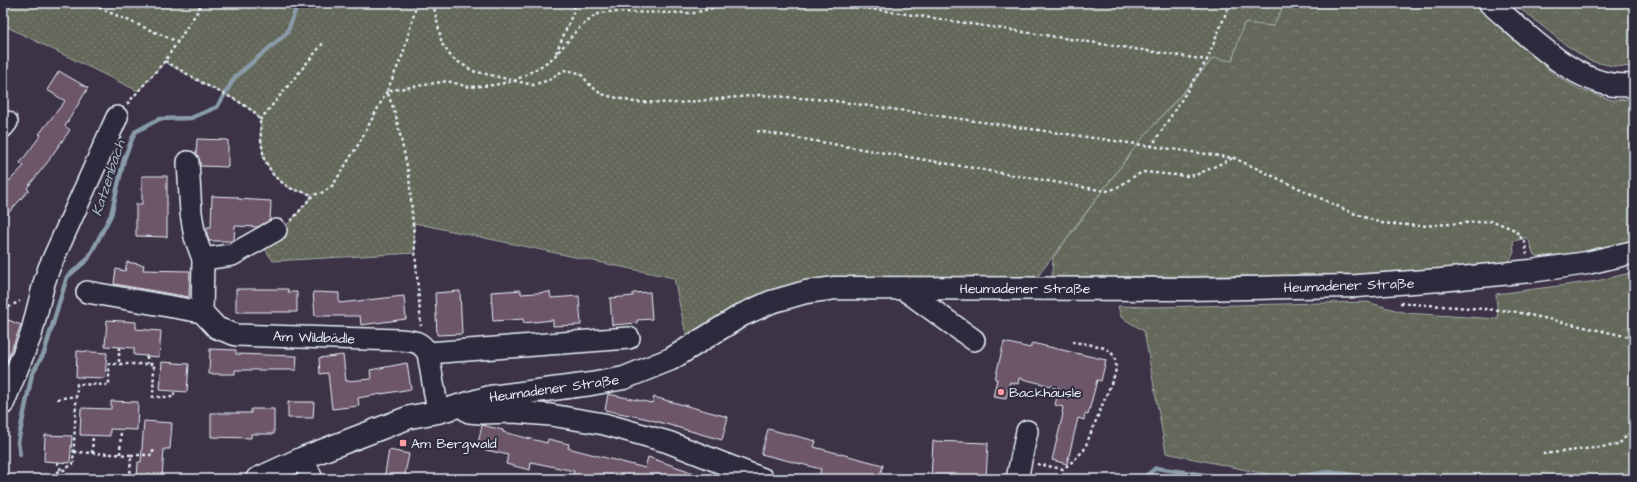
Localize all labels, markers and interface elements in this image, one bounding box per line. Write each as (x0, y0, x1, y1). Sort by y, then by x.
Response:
water label: Katzenbach (86, 137, 131, 219)
street label: Heumadener Straße (1283, 274, 1415, 298)
street label: Heumadener Straße (960, 279, 1091, 299)
street label: Am Wildbädle (273, 327, 356, 349)
street label: Heumadener Straße (488, 370, 621, 408)
place label: Backhäusle (1009, 383, 1082, 403)
marker: Backhäusle (996, 387, 1006, 397)
place label: Am Bergwald (411, 434, 497, 454)
marker: Am Bergwald (398, 438, 408, 448)

